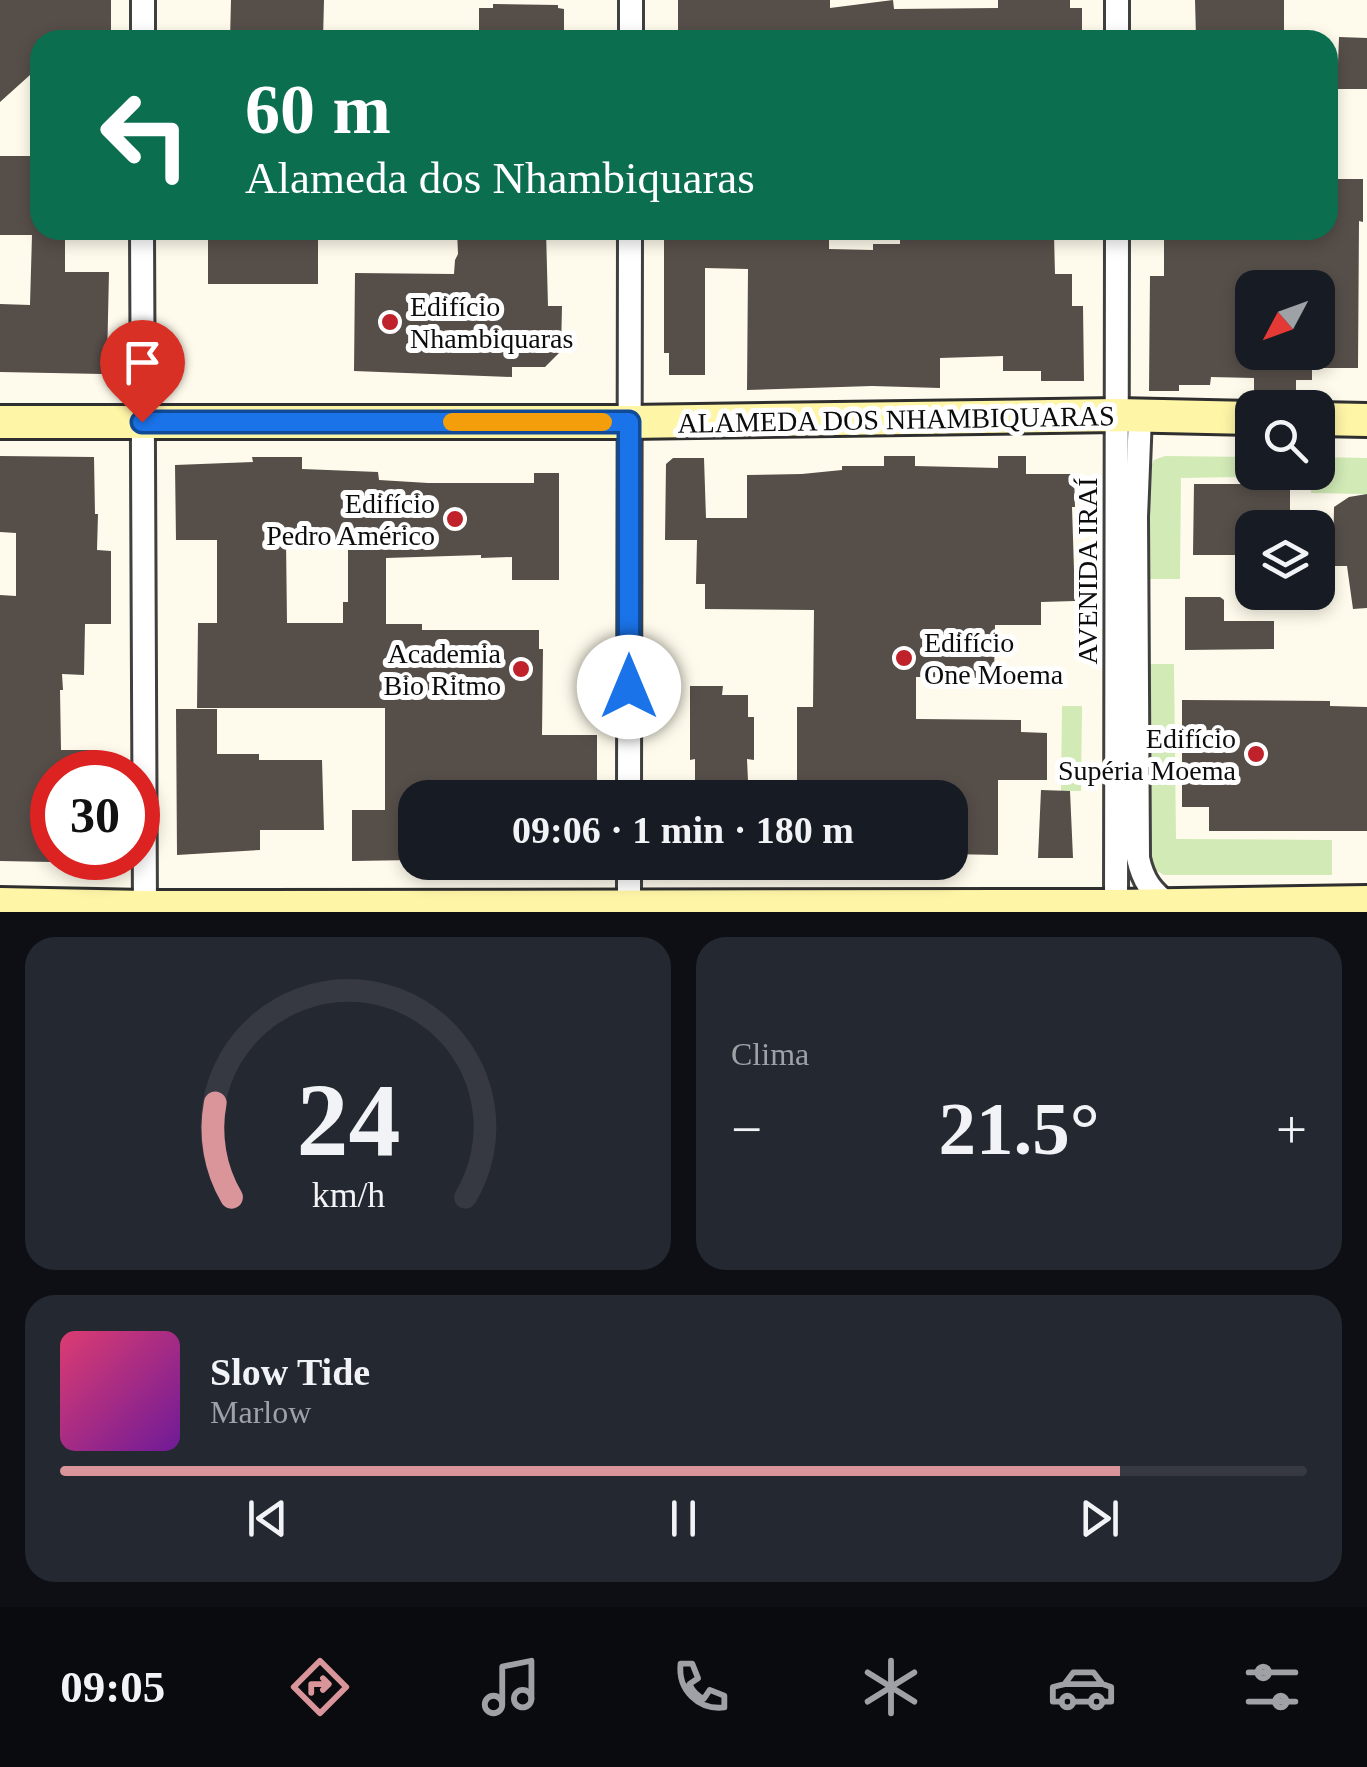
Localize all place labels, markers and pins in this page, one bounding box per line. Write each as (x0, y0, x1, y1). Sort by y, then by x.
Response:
place label: Edifício Nhambiquaras (410, 291, 573, 354)
marker: Edifício Nhambiquaras (379, 311, 401, 333)
pin (100, 320, 185, 423)
place label: Edifício Pedro Américo (266, 488, 435, 551)
marker: Edifício Pedro Américo (444, 508, 466, 530)
place label: Edifício One Moema (924, 627, 1064, 690)
place label: Academia Bio Ritmo (384, 638, 502, 701)
marker: Edifício One Moema (893, 647, 915, 669)
marker: Academia Bio Ritmo (510, 658, 532, 680)
place label: Edifício Supéria Moema (1058, 723, 1237, 786)
marker: Edifício Supéria Moema (1245, 743, 1267, 765)

